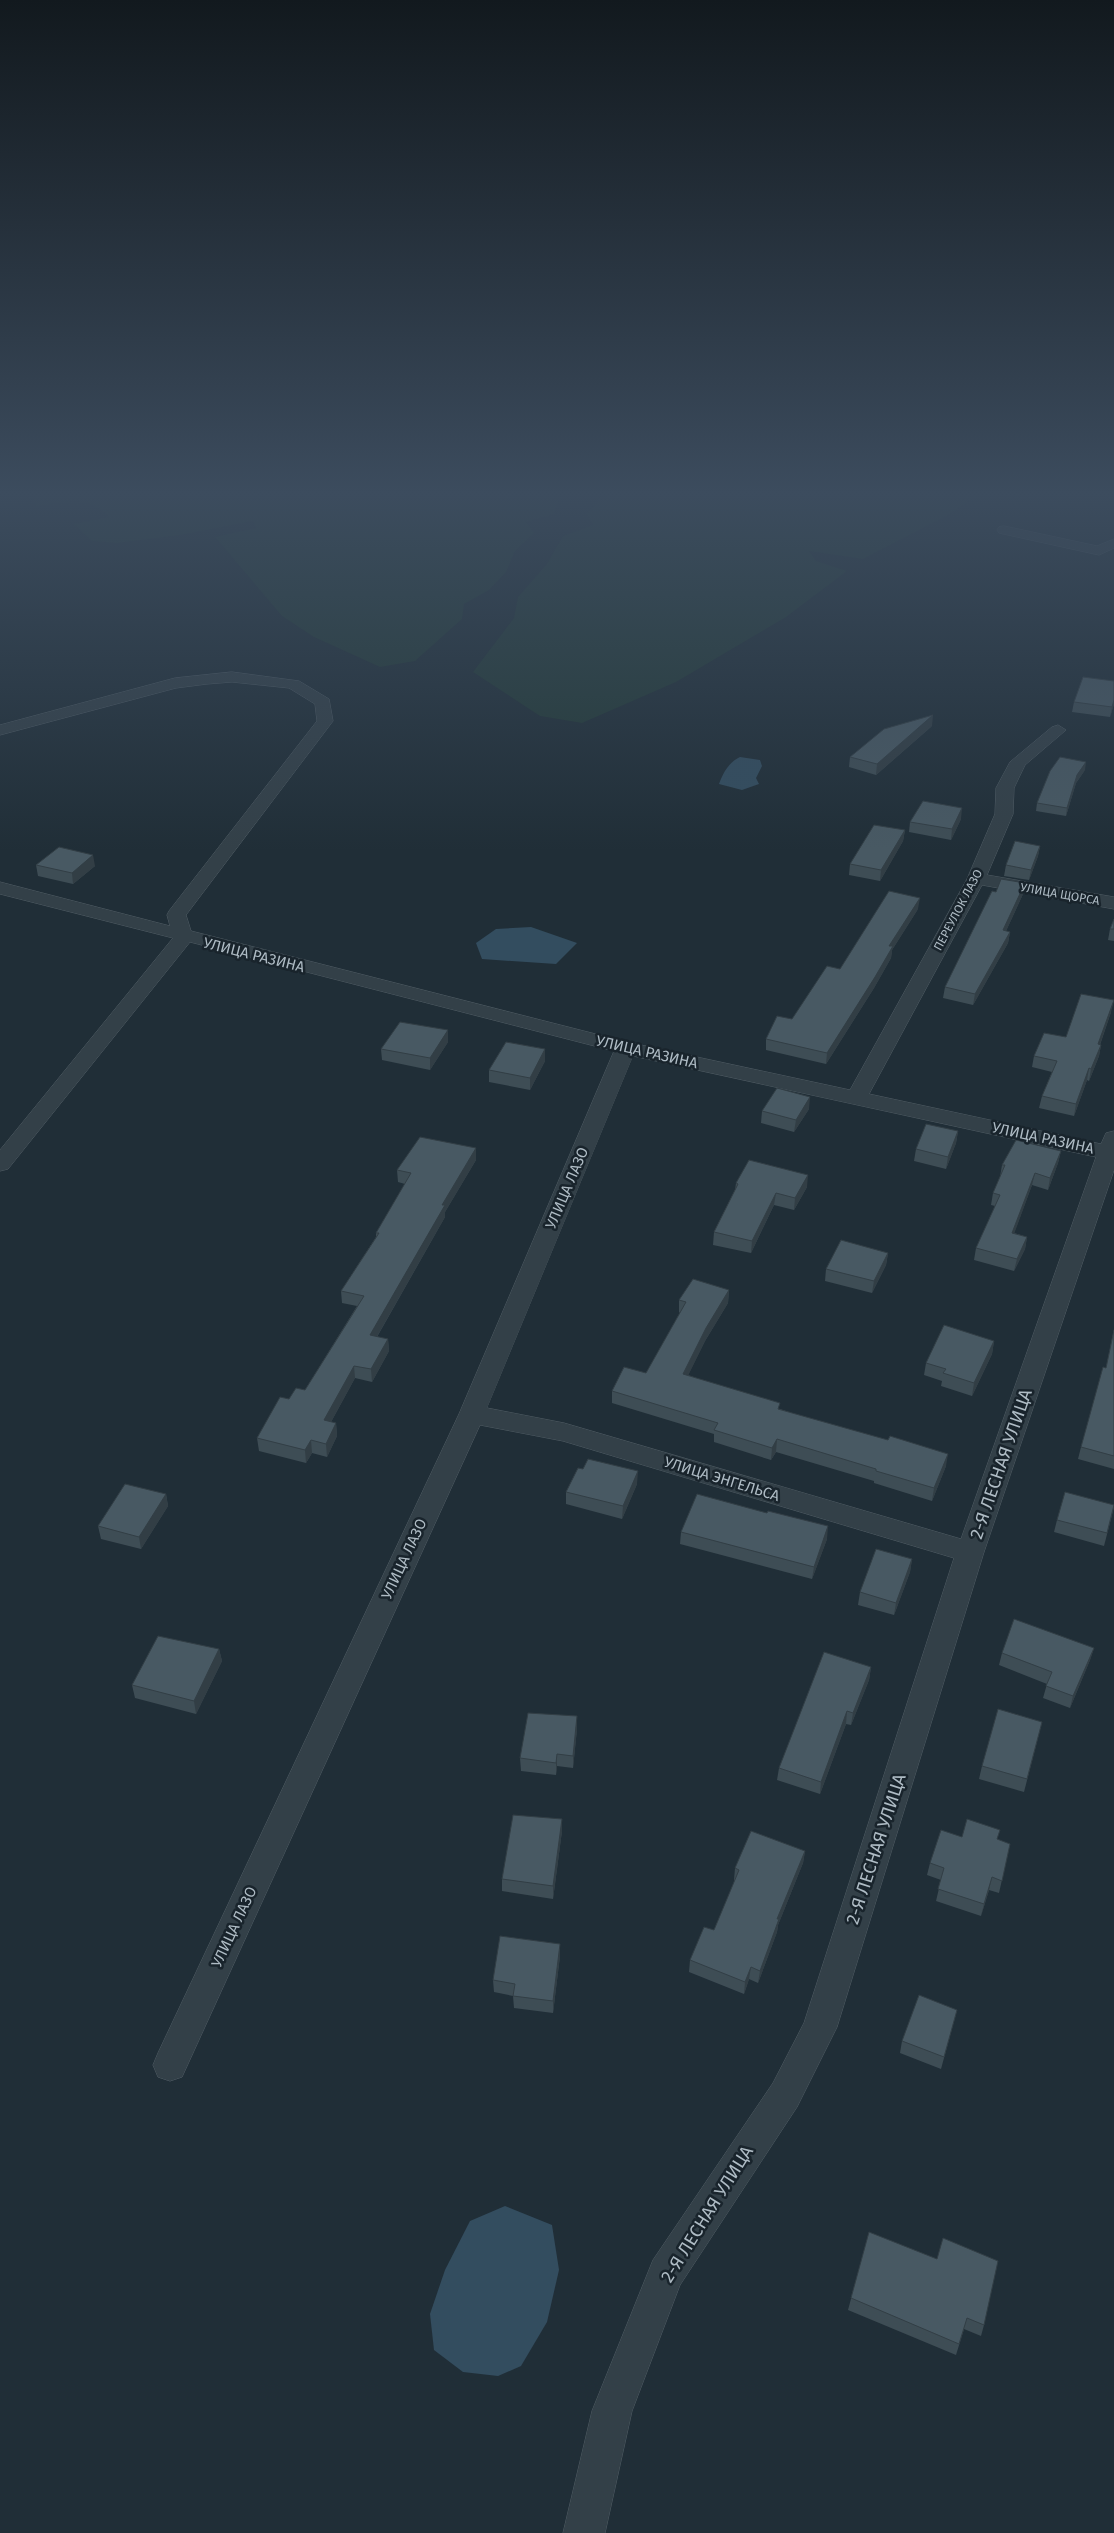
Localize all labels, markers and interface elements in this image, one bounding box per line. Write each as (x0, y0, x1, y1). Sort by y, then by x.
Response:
street label: ПЕРЕУЛОК ЛАЗО (931, 867, 985, 953)
street label: УЛИЦА ЩОРСА (1019, 880, 1101, 908)
street label: УЛИЦА РАЗИНА (202, 934, 307, 976)
street label: УЛИЦА РАЗИНА (594, 1032, 700, 1073)
street label: УЛИЦА РАЗИНА (990, 1118, 1096, 1158)
street label: УЛИЦА ЛАЗО (542, 1144, 592, 1232)
street label: 2-Я ЛЕСНАЯ УЛИЦА (965, 1386, 1037, 1542)
street label: УЛИЦА ЭНГЕЛЬСА (662, 1453, 782, 1505)
street label: УЛИЦА ЛАЗО (377, 1516, 431, 1602)
street label: 2-Я ЛЕСНАЯ УЛИЦА (841, 1770, 911, 1927)
street label: УЛИЦА ЛАЗО (207, 1884, 261, 1970)
street label: 2-Я ЛЕСНАЯ УЛИЦА (656, 2141, 758, 2286)

